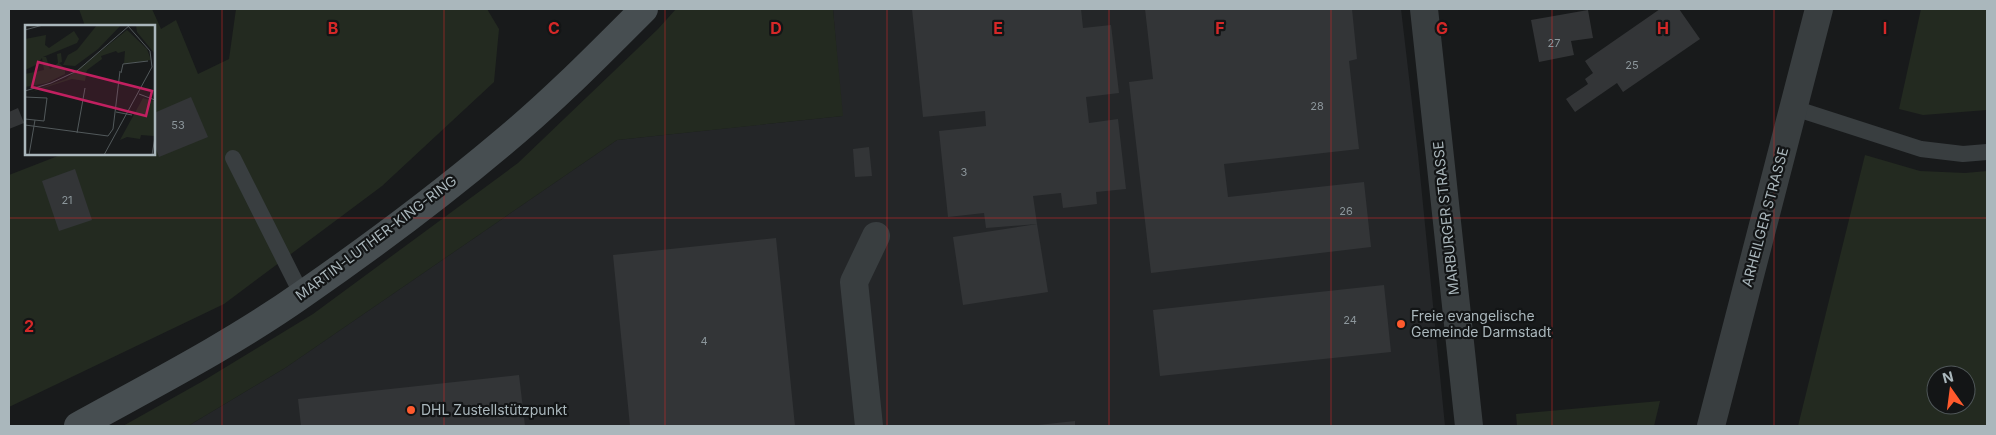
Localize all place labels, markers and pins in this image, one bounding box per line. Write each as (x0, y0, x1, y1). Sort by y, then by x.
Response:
place label: Freie evangelische Gemeinde Darmstadt (1411, 307, 1552, 340)
marker: Freie evangelische Gemeinde Darmstadt (1395, 318, 1407, 330)
place label: DHL Zustellstützpunkt (421, 401, 568, 418)
marker: DHL Zustellstützpunkt (405, 404, 417, 416)

